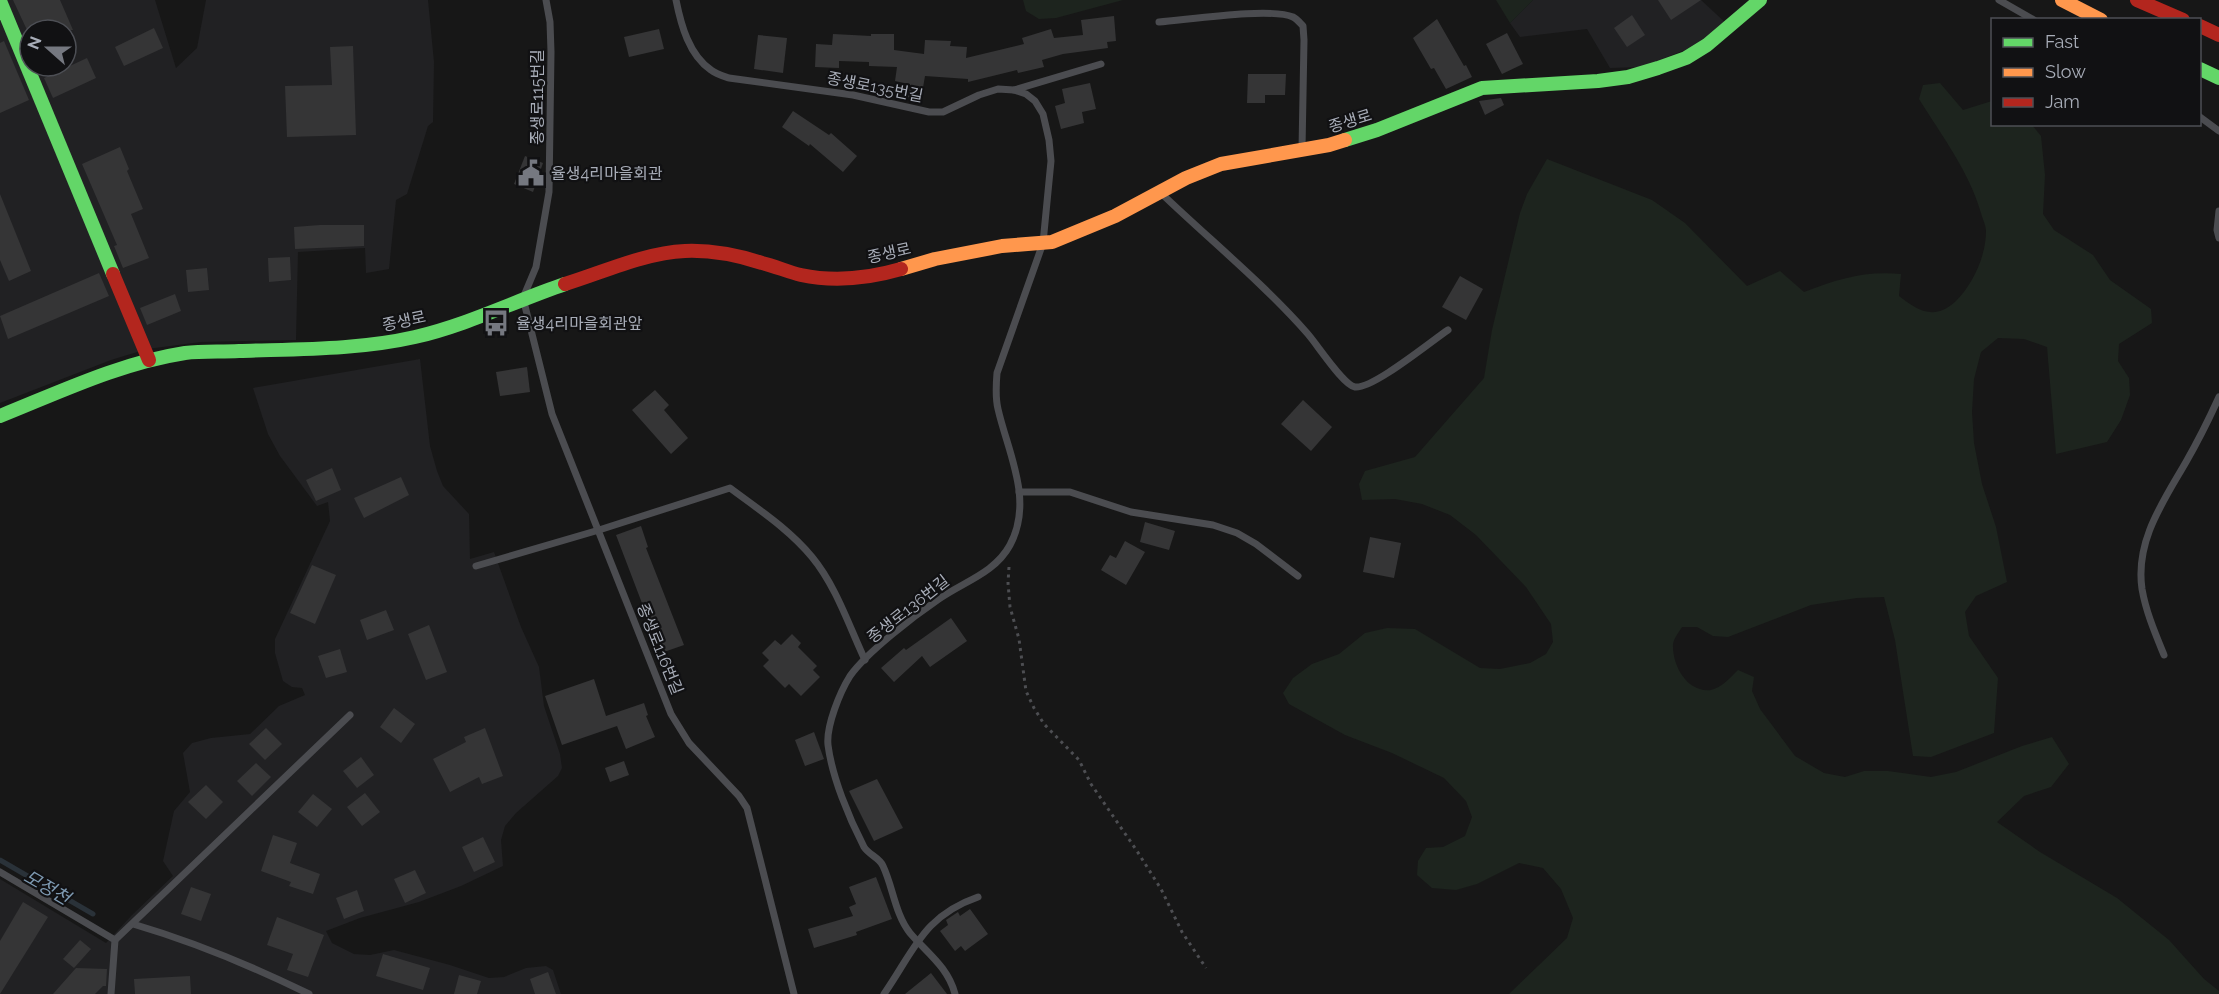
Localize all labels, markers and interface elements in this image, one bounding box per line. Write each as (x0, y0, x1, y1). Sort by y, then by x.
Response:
north arrow (18, 18, 78, 78)
legend (1991, 18, 2201, 126)
text: Fast (2045, 31, 2079, 52)
text: N (23, 34, 46, 52)
street label: 종생로115번길 (528, 49, 547, 145)
text: Slow (2045, 61, 2086, 82)
street label: 종생로135번길 (825, 68, 925, 106)
text: Jam (2045, 91, 2080, 112)
street label: 종생로 (1326, 105, 1374, 137)
public building icon: 율생4리마을회관 (516, 158, 546, 188)
place label: 율생4리마을회관 (551, 164, 663, 183)
street label: 종생로 (865, 239, 913, 267)
street label: 종생로 (380, 307, 428, 335)
bus stop icon: 율생4리마을회관앞 (481, 308, 511, 338)
place label: 율생4리마을회관앞 (516, 314, 643, 333)
street label: 종생로136번길 (863, 571, 953, 647)
street label: 종생로116번길 (633, 600, 687, 698)
water label: 모정천 (20, 865, 76, 910)

